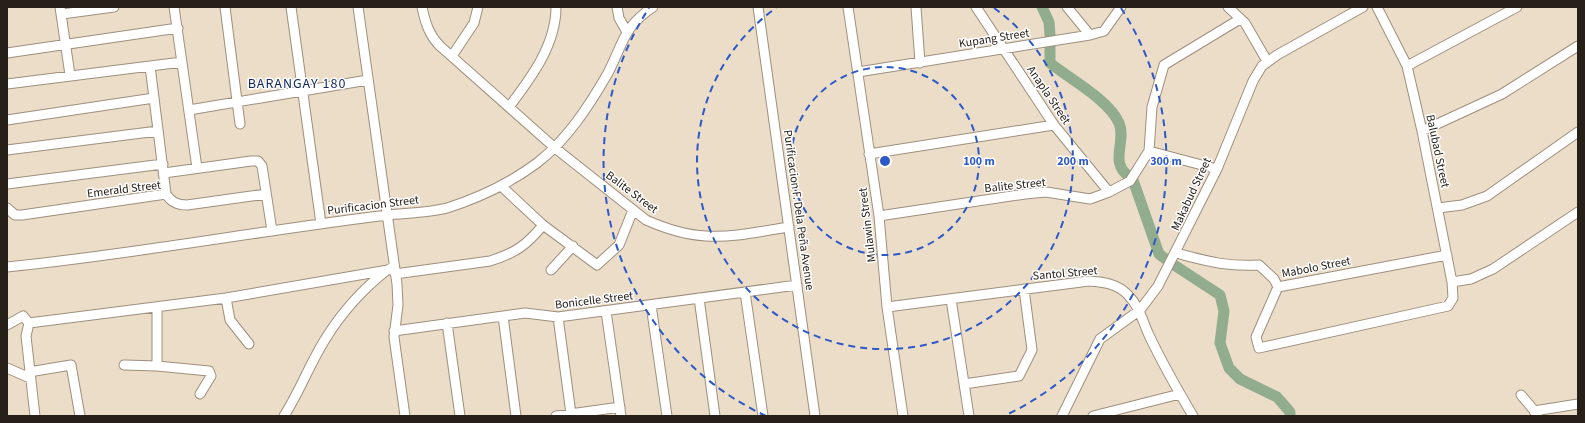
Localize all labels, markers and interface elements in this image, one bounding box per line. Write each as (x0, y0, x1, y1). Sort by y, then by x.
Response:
street label: Kupang Street (958, 25, 1030, 52)
street label: Anapla Street (1023, 63, 1074, 128)
district label: BARANGAY 180 (248, 74, 346, 94)
street label: Balubad Street (1421, 113, 1454, 189)
street label: Purificacion F. Dela Peña Avenue (779, 129, 818, 291)
text: 100 m (963, 153, 995, 170)
text: 200 m (1057, 153, 1089, 170)
text: 300 m (1150, 153, 1182, 170)
centre of rings (878, 154, 892, 168)
street label: Makabud Street (1167, 155, 1216, 234)
street label: Balite Street (602, 167, 661, 218)
street label: Balite Street (984, 174, 1046, 197)
street label: Emerald Street (86, 177, 162, 202)
street label: Mulawin Street (854, 187, 881, 263)
street label: Purificacion Street (326, 191, 420, 220)
street label: Mabolo Street (1280, 252, 1352, 283)
street label: Santol Street (1032, 262, 1098, 285)
street label: Bonicelle Street (554, 287, 634, 314)

